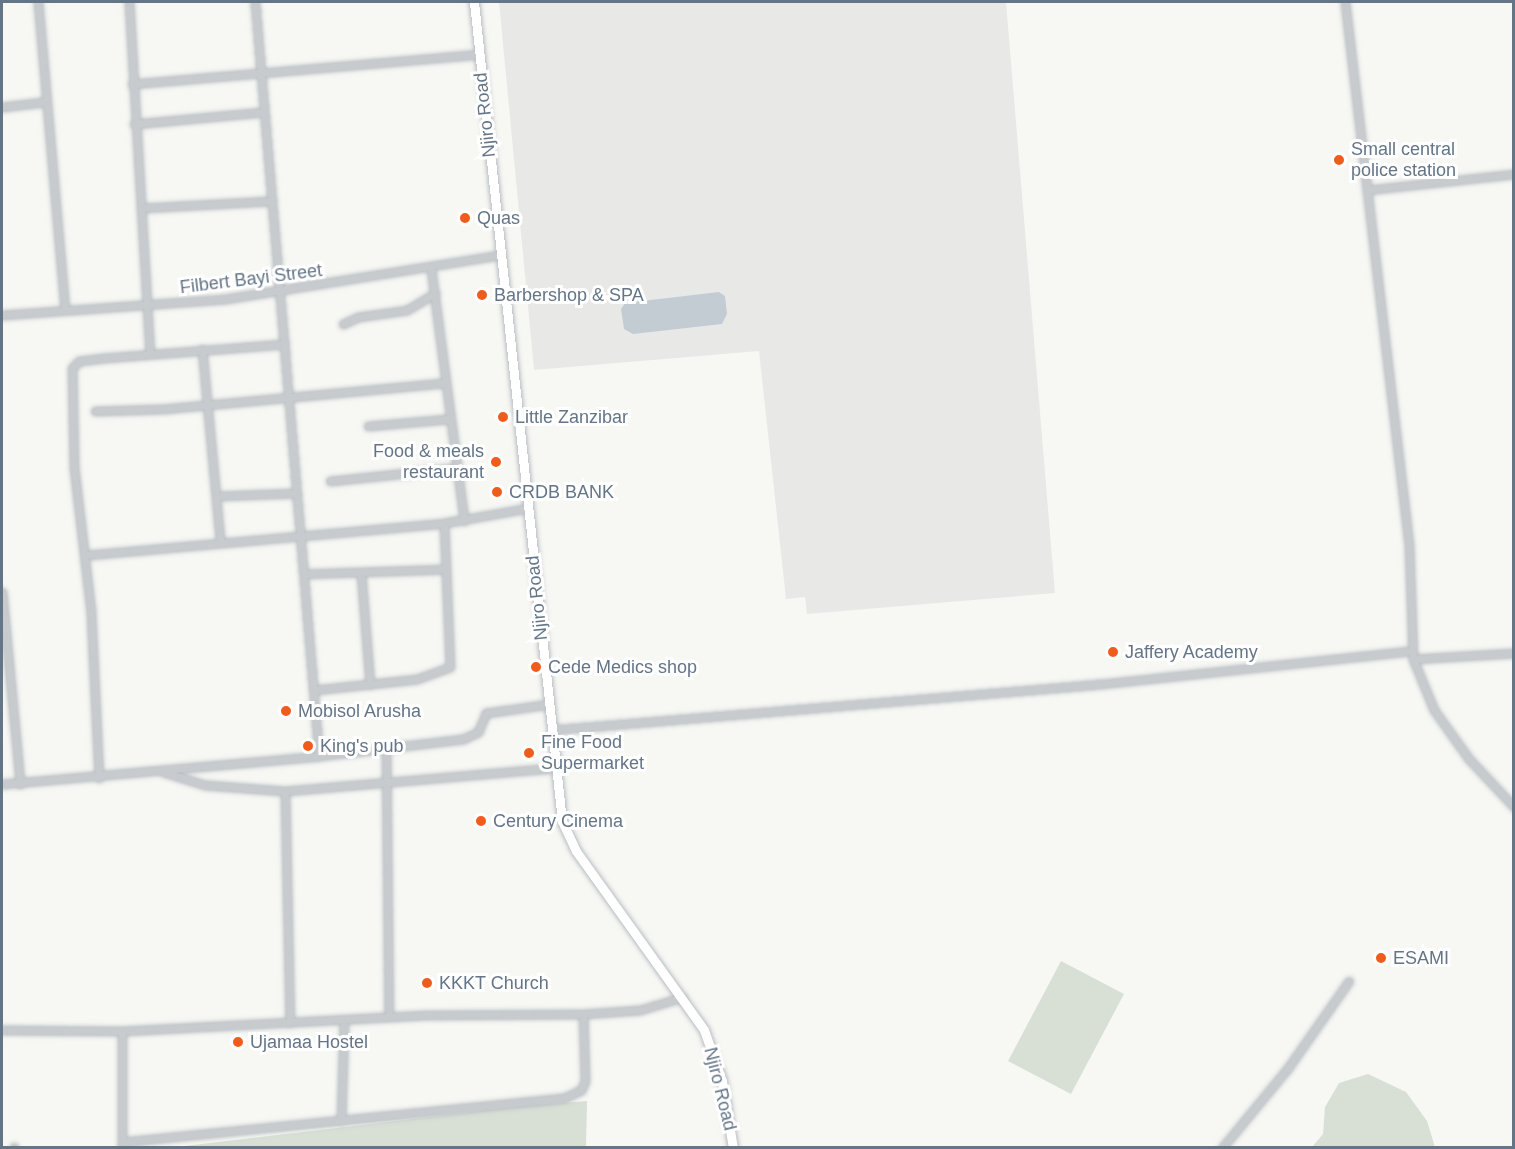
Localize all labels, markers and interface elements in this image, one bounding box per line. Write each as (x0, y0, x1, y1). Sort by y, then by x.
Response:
street label: Njiro Road (470, 72, 500, 158)
place label: Small central police station (1351, 139, 1456, 182)
marker: Small central police station (1332, 153, 1346, 167)
place label: Quas (477, 207, 520, 229)
marker: Quas (458, 211, 472, 225)
street label: Filbert Bayi Street (179, 260, 323, 298)
place label: Barbershop & SPA (494, 284, 644, 306)
marker: Barbershop & SPA (475, 288, 489, 302)
place label: Little Zanzibar (515, 406, 628, 428)
marker: Little Zanzibar (496, 410, 510, 424)
place label: Food & meals restaurant (373, 441, 484, 484)
marker: Food & meals restaurant (489, 455, 503, 469)
place label: CRDB BANK (509, 481, 614, 503)
marker: CRDB BANK (490, 485, 504, 499)
street label: Njiro Road (522, 555, 552, 641)
place label: Jaffery Academy (1125, 641, 1259, 663)
marker: Jaffery Academy (1106, 645, 1120, 659)
place label: Cede Medics shop (548, 656, 697, 678)
marker: Cede Medics shop (529, 660, 543, 674)
place label: Mobisol Arusha (298, 700, 422, 722)
marker: Mobisol Arusha (279, 704, 293, 718)
place label: Fine Food Supermarket (541, 732, 644, 774)
place label: King's pub (320, 735, 403, 757)
marker: King's pub (301, 739, 315, 753)
marker: Fine Food Supermarket (522, 746, 536, 760)
place label: Century Cinema (493, 810, 623, 832)
marker: Century Cinema (474, 814, 488, 828)
place label: ESAMI (1393, 947, 1449, 969)
marker: ESAMI (1374, 951, 1388, 965)
place label: KKKT Church (439, 972, 549, 994)
marker: KKKT Church (420, 976, 434, 990)
place label: Ujamaa Hostel (250, 1031, 368, 1053)
marker: Ujamaa Hostel (231, 1035, 245, 1049)
street label: Njiro Road (699, 1045, 741, 1133)

